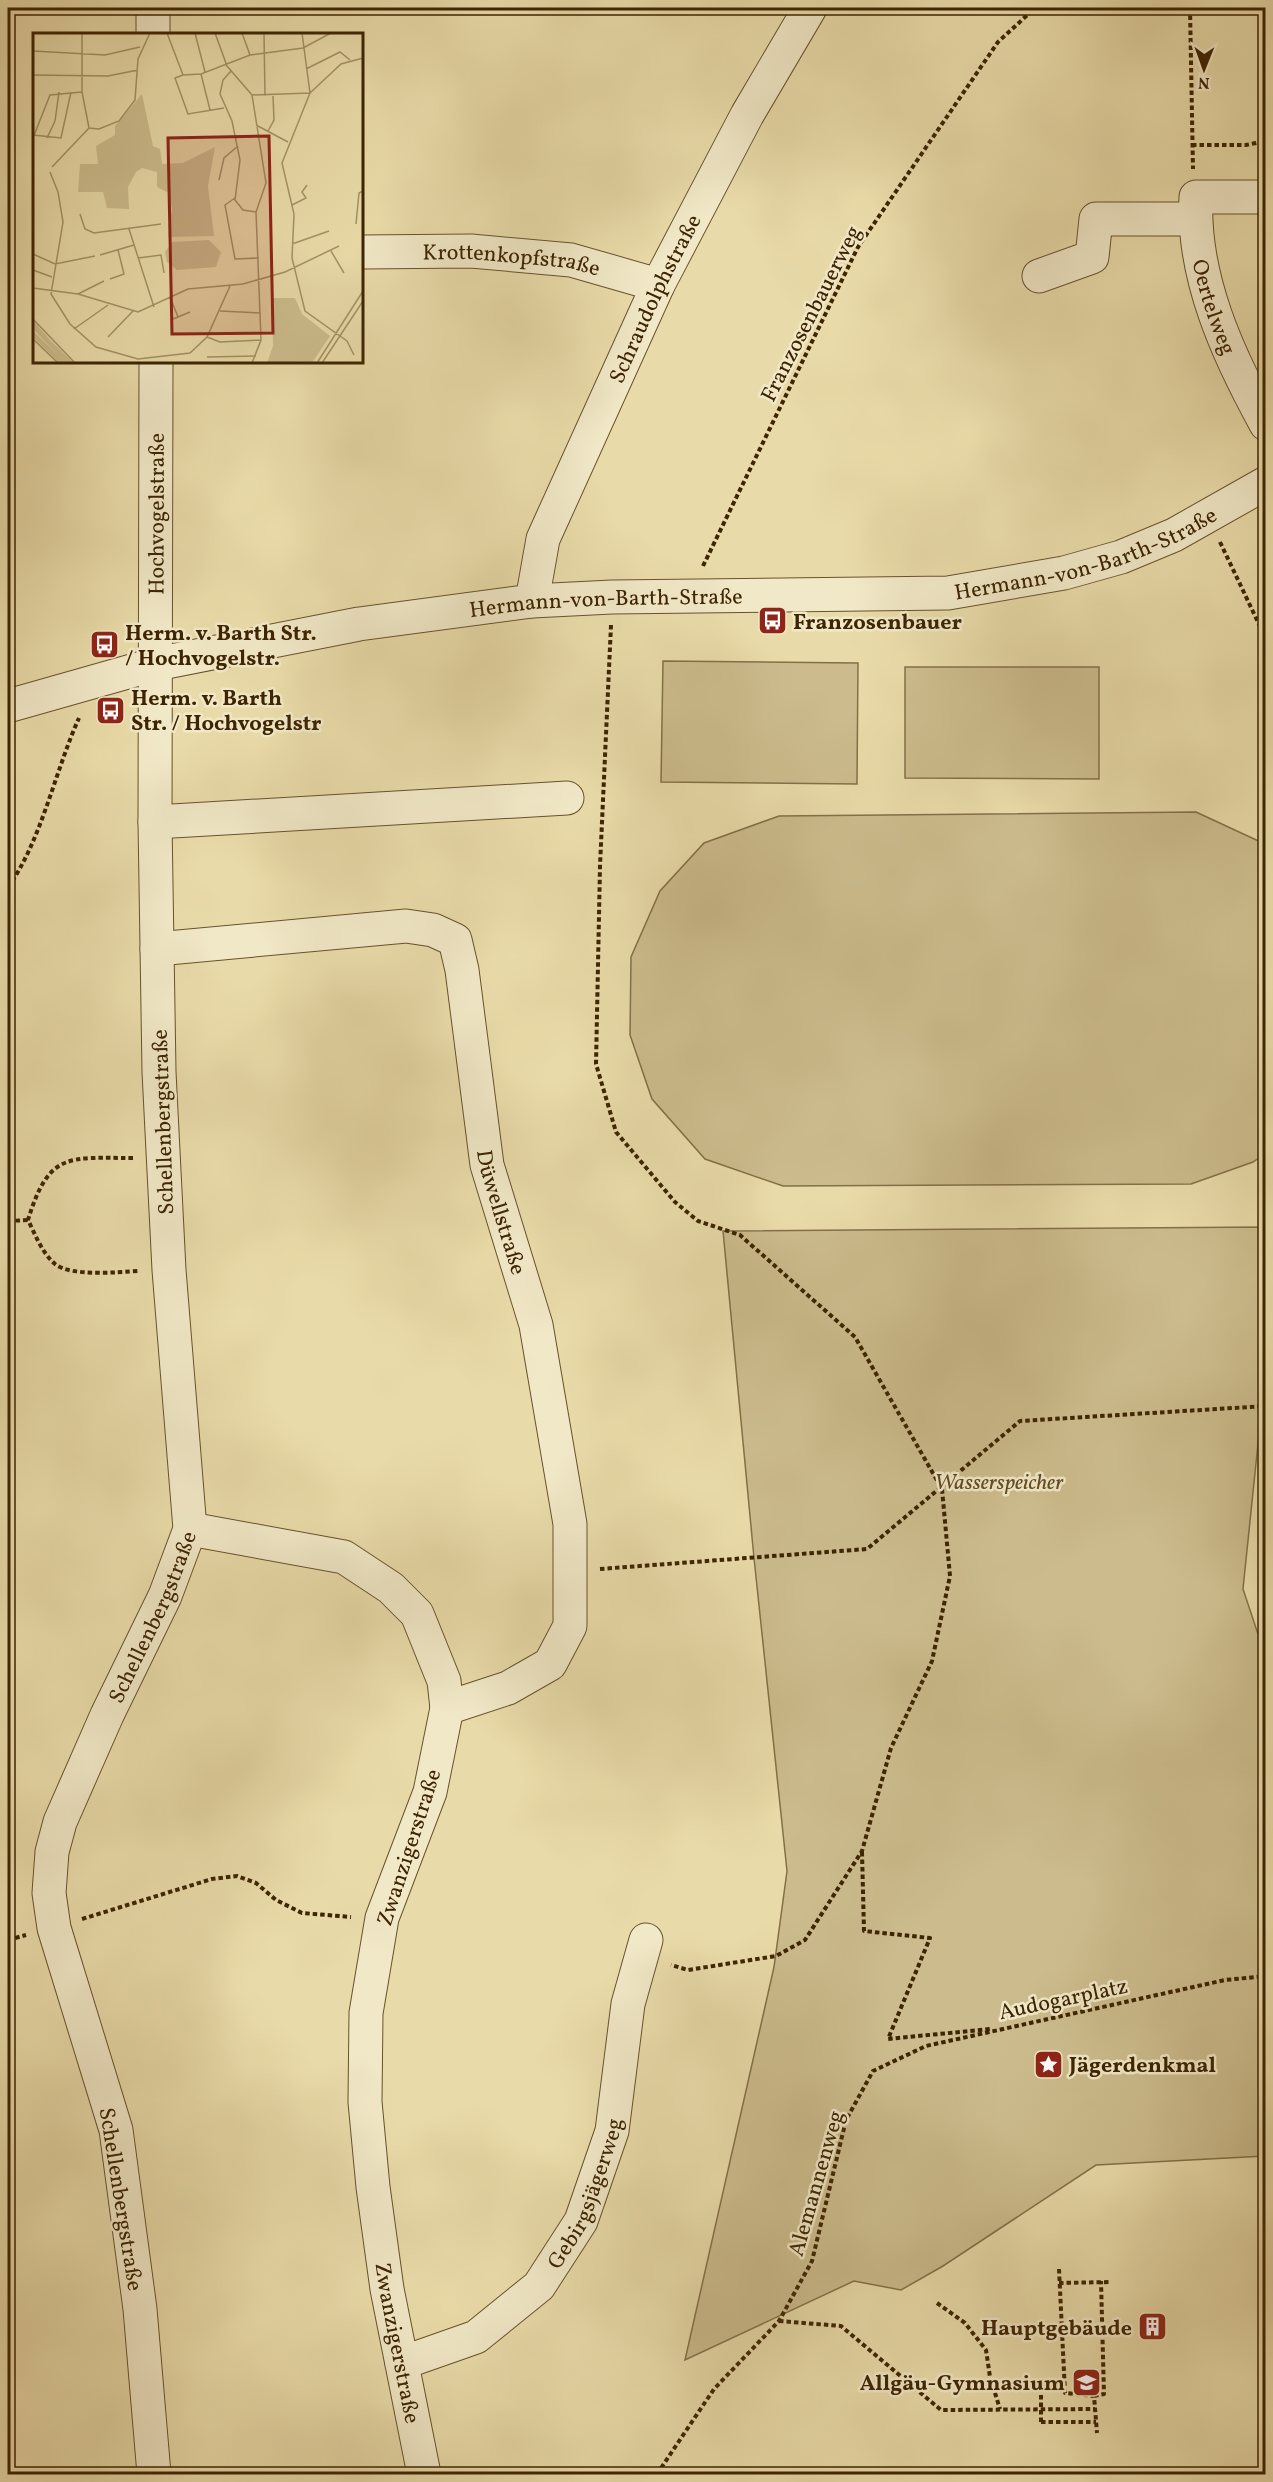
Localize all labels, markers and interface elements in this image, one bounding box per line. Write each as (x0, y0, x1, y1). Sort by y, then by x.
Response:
inset map (33, 33, 363, 363)
north arrow (1174, 39, 1234, 99)
text: N (1197, 71, 1210, 93)
street label: Schraudolphstraße (602, 210, 710, 389)
street label: Franzosenbauerweg (754, 221, 870, 408)
street label: Krottenkopfstraße (422, 238, 603, 286)
street label: Oertelweg (1183, 257, 1242, 360)
street label: Hochvogelstraße (142, 433, 174, 595)
street label: Hermann-von-Barth-Straße (952, 501, 1223, 610)
street label: Hermann-von-Barth-Straße (468, 582, 743, 627)
bus stop icon: Franzosenbauer (756, 605, 788, 637)
place label: Franzosenbauer (793, 608, 963, 639)
place label: Herm. v. Barth Str. / Hochvogelstr. (125, 619, 317, 675)
bus stop icon: Herm. v. Barth Str. / Hochvogelstr. (88, 629, 120, 661)
place label: Herm. v. Barth Str. / Hochvogelstr (131, 684, 322, 740)
bus stop icon: Herm. v. Barth Str. / Hochvogelstr (94, 694, 126, 726)
street label: Schellenbergstraße (146, 1029, 183, 1215)
street label: Düwellstraße (467, 1148, 533, 1279)
park label: Wasserspeicher (935, 1468, 1064, 1499)
street label: Schellenbergstraße (102, 1527, 206, 1709)
street label: Zwanzigerstraße (370, 1765, 450, 1930)
street label: Audogarplatz (996, 1972, 1131, 2029)
place icon: Jägerdenkmal (1032, 2048, 1064, 2080)
place label: Jägerdenkmal (1068, 2051, 1216, 2082)
street label: Schellenbergstraße (90, 2105, 149, 2293)
street label: Alemannenweg (782, 2107, 853, 2260)
street label: Gebirgsjägerweg (541, 2117, 631, 2276)
street label: Zwanzigerstraße (366, 2261, 427, 2426)
building icon: Hauptgebäude (1137, 2311, 1169, 2343)
place label: Hauptgebäude (981, 2314, 1132, 2345)
school or university icon: Allgäu-Gymnasium (1070, 2366, 1102, 2398)
place label: Allgäu-Gymnasium (860, 2369, 1065, 2400)

